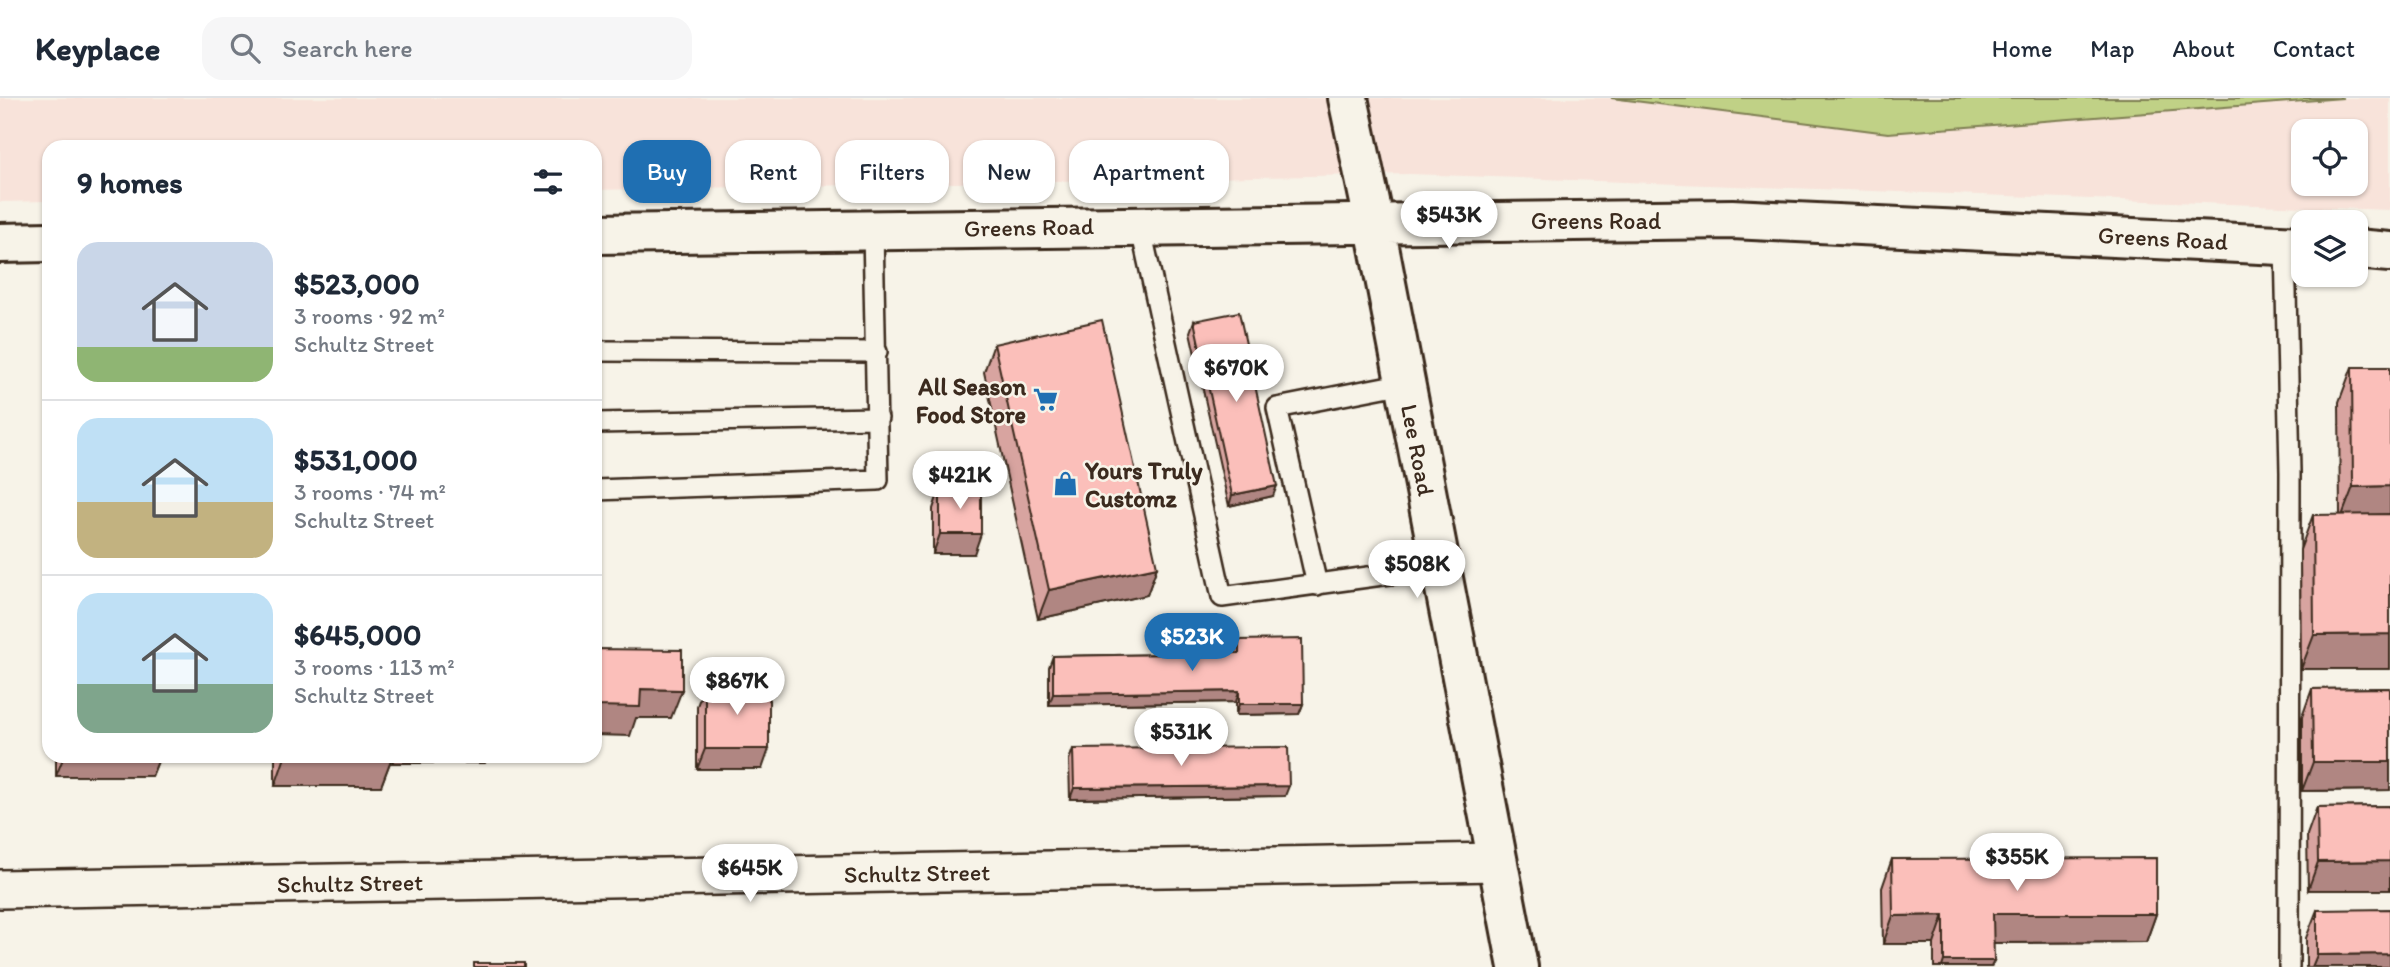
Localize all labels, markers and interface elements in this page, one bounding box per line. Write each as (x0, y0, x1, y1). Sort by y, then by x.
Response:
search box (202, 17, 692, 80)
text: Keyplace (35, 29, 160, 68)
icon: search (226, 29, 264, 67)
text: Search here (282, 32, 413, 64)
text: Home (1992, 34, 2052, 63)
text: Map (2090, 34, 2134, 63)
text: About (2172, 34, 2235, 63)
text: Contact (2273, 34, 2355, 63)
map controls (2291, 119, 2368, 287)
button: locate (2291, 119, 2368, 196)
chip: Buy (623, 140, 711, 203)
chip: Rent (725, 140, 821, 203)
chip: Filters (835, 140, 949, 203)
chip: New (963, 140, 1055, 203)
chip: Apartment (1069, 140, 1229, 203)
icon: filters (529, 163, 567, 201)
text: 9 homes (77, 164, 183, 201)
pin: $543K (1400, 192, 1498, 251)
text: $543K (1417, 200, 1481, 228)
street label: Greens Road (1531, 206, 1661, 235)
button: layers (2291, 210, 2368, 287)
street label: Greens Road (964, 211, 1094, 243)
street label: Greens Road (2097, 220, 2229, 256)
text: $523,000 (294, 265, 420, 302)
icon: home (133, 270, 217, 354)
text: 3 rooms · 92 m² (294, 302, 445, 330)
text: Schultz Street (294, 330, 434, 358)
pin: $670K (1187, 344, 1285, 404)
text: $670K (1204, 353, 1268, 381)
place label: All Season Food Store (916, 372, 1026, 429)
supermarket icon: All Season Food Store (1032, 386, 1060, 414)
street label: Lee Road (1395, 401, 1441, 499)
text: $531,000 (294, 441, 418, 478)
icon: home (133, 446, 217, 530)
pin: $421K (911, 452, 1009, 511)
place label: Yours Truly Customz (1084, 456, 1203, 513)
text: $421K (929, 460, 991, 488)
shop icon: Yours Truly Customz (1051, 470, 1079, 498)
text: 3 rooms · 74 m² (294, 478, 446, 506)
text: Schultz Street (294, 506, 434, 534)
pin: $508K (1368, 540, 1466, 600)
text: $508K (1384, 549, 1450, 577)
pin: $523K (1143, 614, 1241, 673)
text: $645,000 (294, 616, 421, 653)
icon: home (133, 621, 217, 705)
text: $523K (1160, 622, 1224, 650)
text: 3 rooms · 113 m² (294, 653, 455, 681)
pin: $867K (688, 658, 786, 717)
text: $867K (706, 666, 768, 694)
text: Schultz Street (294, 681, 434, 709)
pin: $531K (1132, 708, 1230, 768)
text: $531K (1150, 717, 1212, 745)
pin: $355K (1968, 834, 2066, 893)
text: $355K (1985, 842, 2049, 870)
pin: $645K (701, 844, 799, 904)
text: $645K (718, 853, 782, 881)
street label: Schultz Street (844, 857, 990, 889)
street label: Schultz Street (277, 867, 423, 899)

